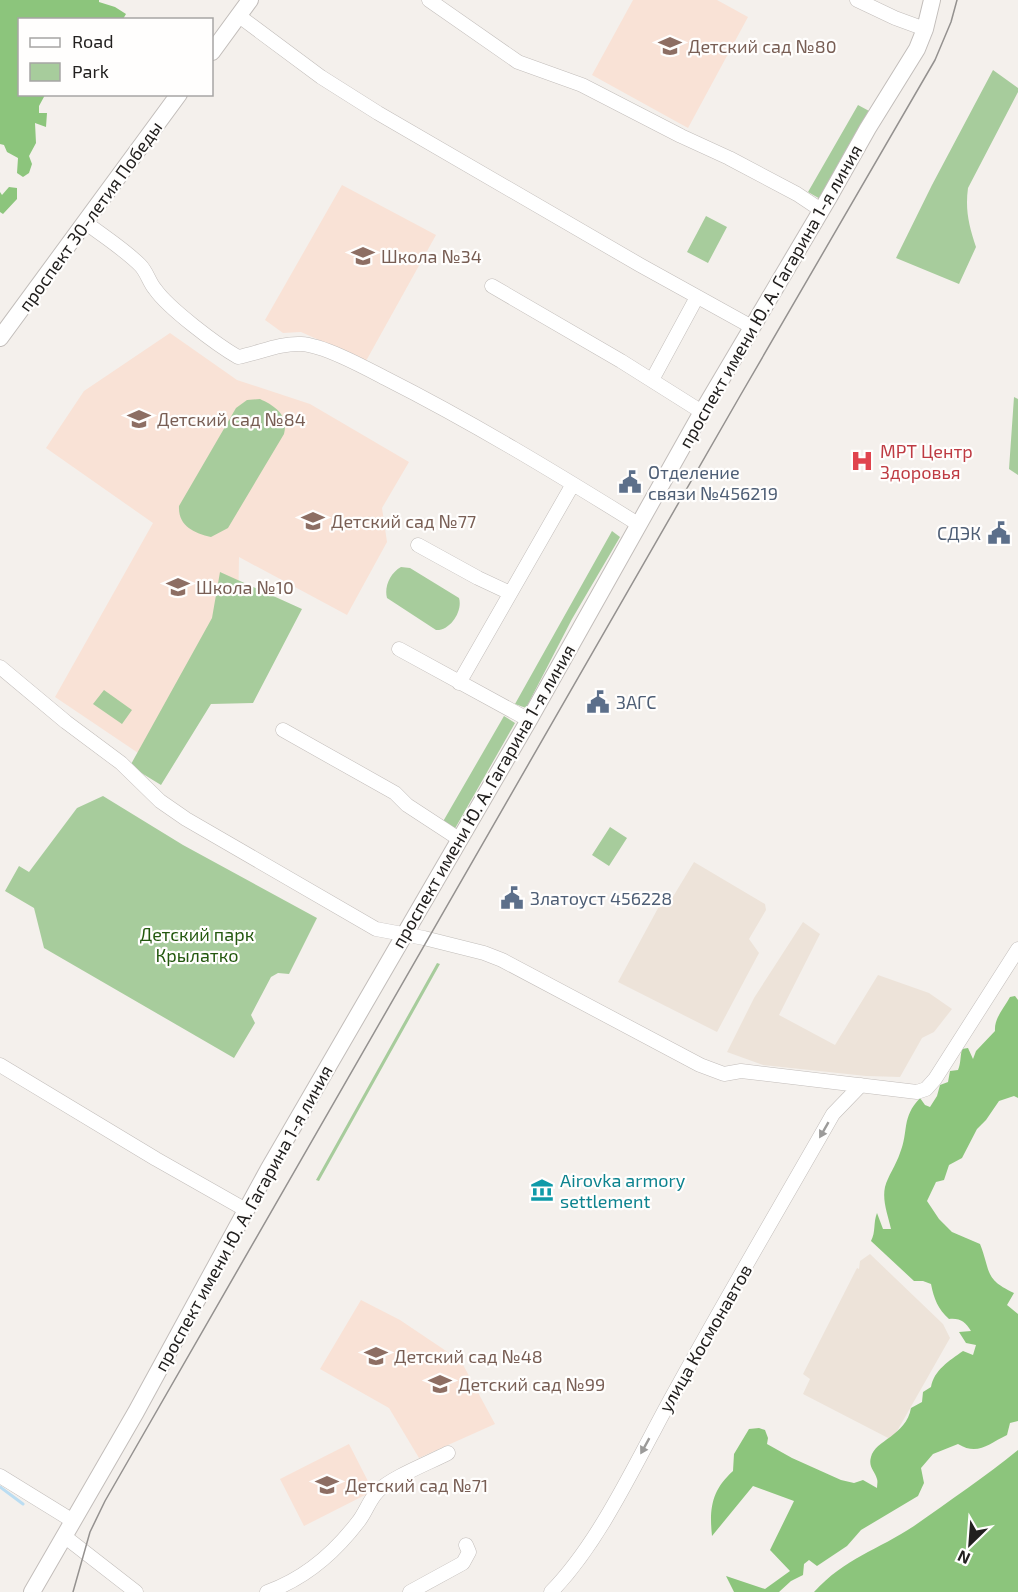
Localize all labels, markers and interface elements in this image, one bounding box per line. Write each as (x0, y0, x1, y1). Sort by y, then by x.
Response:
legend (18, 18, 213, 96)
text: Road (72, 30, 113, 52)
school or university icon: Детский сад №80 (657, 33, 683, 59)
place label: Детский сад №80 (688, 35, 837, 57)
text: Park (72, 60, 109, 82)
street label: проспект 30-летия Победы (14, 117, 166, 315)
street label: проспект имени Ю. А. Гагарина 1-я линия (674, 140, 866, 452)
school or university icon: Школа №34 (350, 243, 376, 269)
place label: Школа №34 (381, 245, 482, 267)
school or university icon: Детский сад №84 (126, 406, 152, 432)
place label: Детский сад №84 (157, 408, 306, 430)
place label: МРТ Центр Здоровья (880, 440, 973, 483)
hospital icon: МРТ Центр Здоровья (849, 448, 875, 474)
place label: Отделение связи №456219 (648, 461, 778, 504)
public building icon: Отделение связи №456219 (617, 469, 643, 495)
school or university icon: Детский сад №77 (300, 508, 326, 534)
place label: Детский сад №77 (331, 510, 476, 532)
public building icon: СДЭК (986, 520, 1012, 546)
place label: СДЭК (937, 522, 981, 544)
school or university icon: Школа №10 (165, 574, 191, 600)
place label: Школа №10 (196, 576, 294, 598)
street label: проспект имени Ю. А. Гагарина 1-я линия (387, 640, 579, 952)
public building icon: ЗАГС (585, 689, 611, 715)
place label: ЗАГС (616, 691, 656, 713)
public building icon: Златоуст 456228 (499, 885, 525, 911)
place label: Златоуст 456228 (530, 887, 672, 909)
park label: Детский парк Крылатко (140, 923, 255, 966)
street label: проспект имени Ю. А. Гагарина 1-я линия (149, 1061, 337, 1375)
one-way arrow (819, 1122, 829, 1139)
place label: Airovka armory settlement (560, 1169, 686, 1212)
museum icon: Airovka armory settlement (529, 1177, 555, 1203)
street label: улица Космонавтов (654, 1260, 756, 1416)
school or university icon: Детский сад №48 (363, 1343, 389, 1369)
place label: Детский сад №48 (394, 1345, 543, 1367)
school or university icon: Детский сад №99 (427, 1371, 453, 1397)
place label: Детский сад №99 (458, 1373, 605, 1395)
one-way arrow (640, 1438, 650, 1455)
school or university icon: Детский сад №71 (314, 1472, 340, 1498)
place label: Детский сад №71 (345, 1474, 488, 1496)
north arrow (940, 1514, 1000, 1574)
text: N (954, 1547, 973, 1569)

